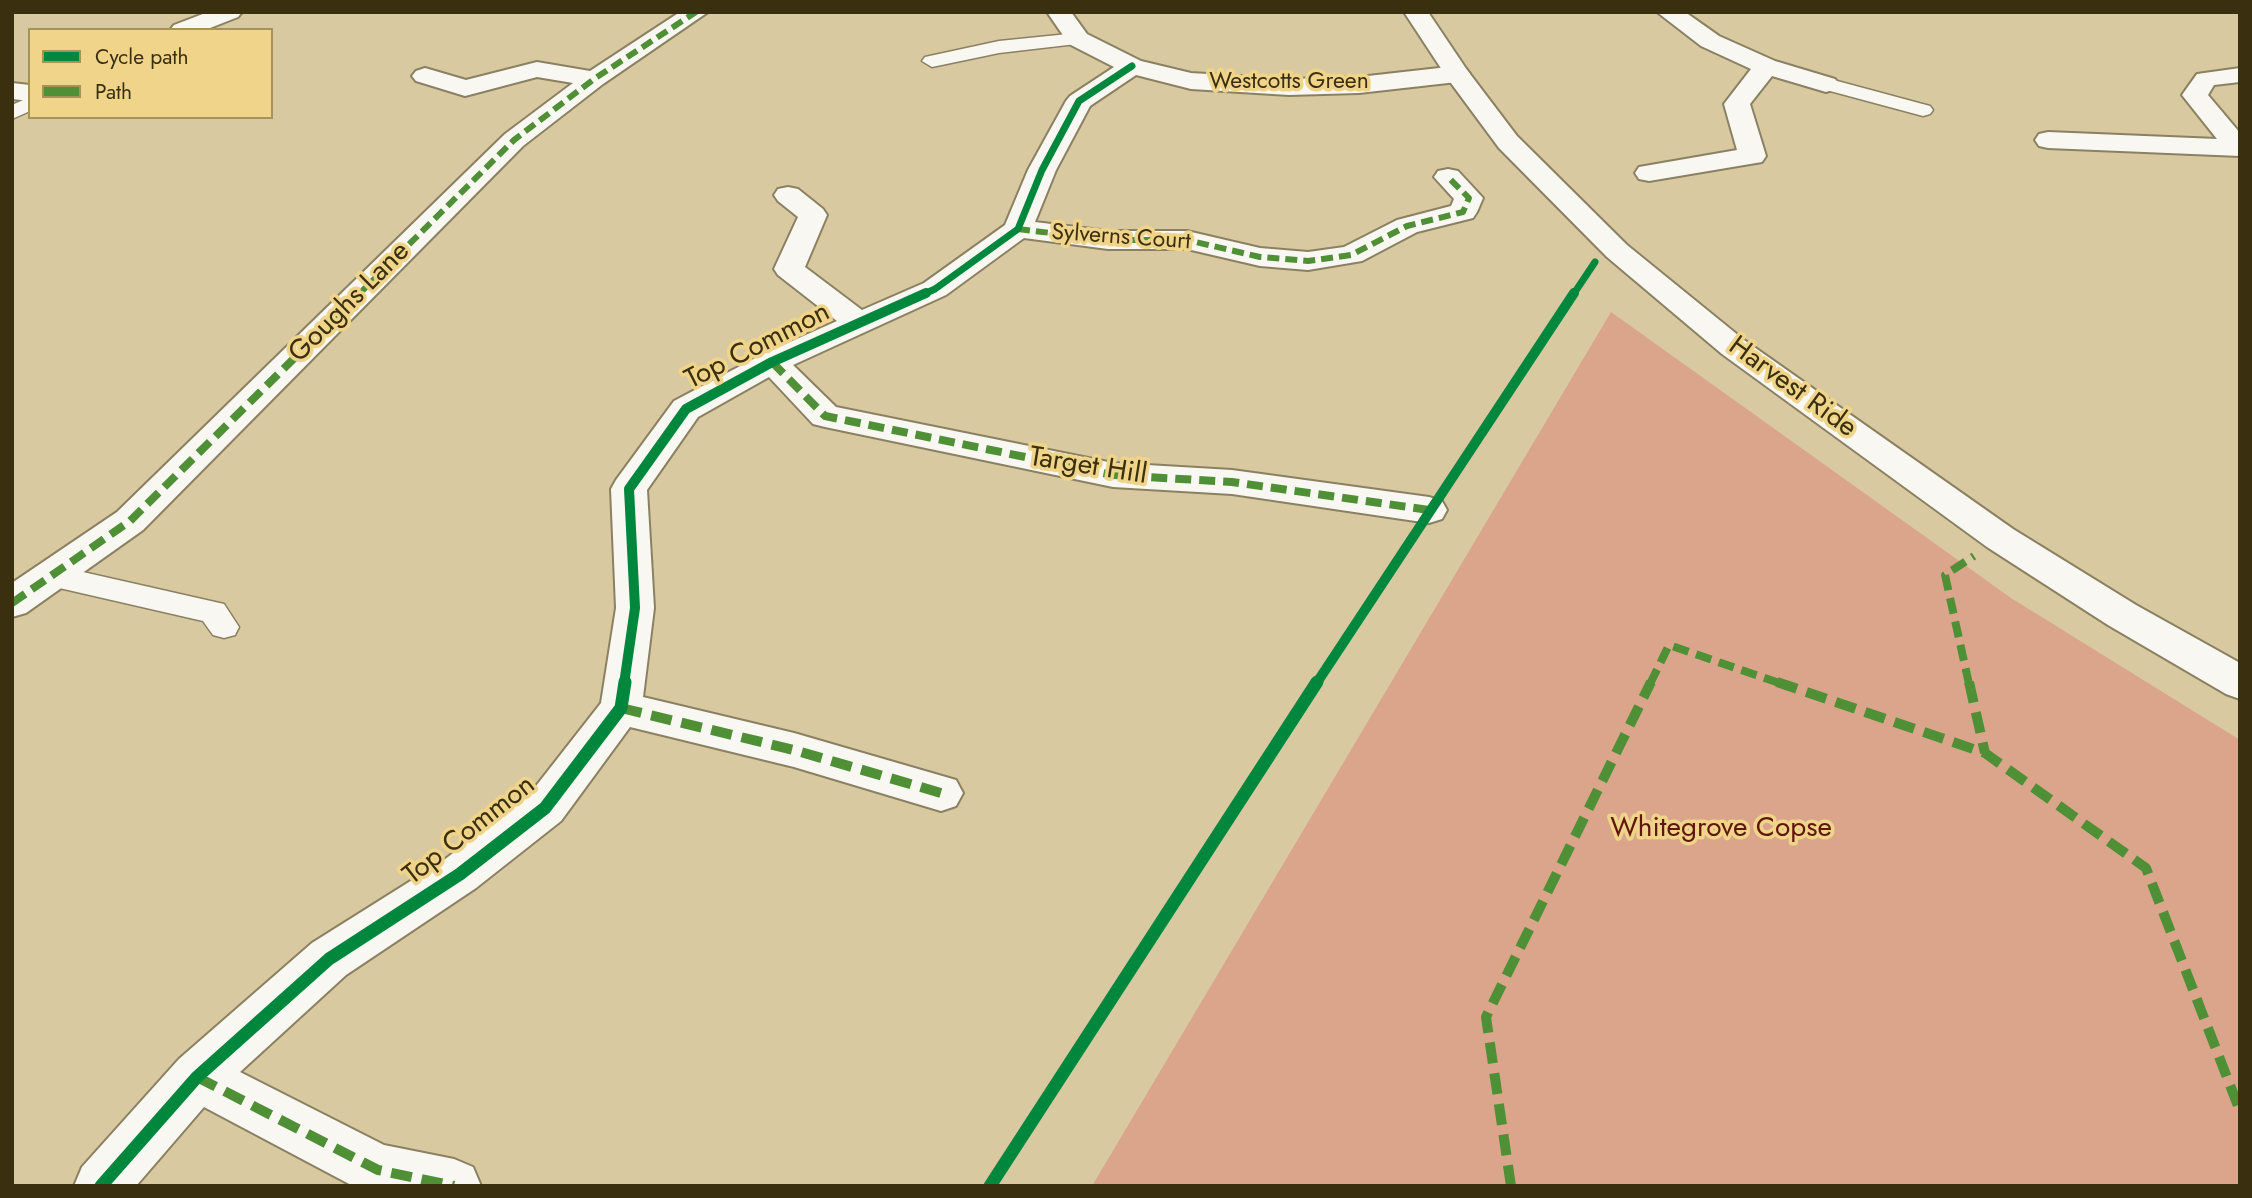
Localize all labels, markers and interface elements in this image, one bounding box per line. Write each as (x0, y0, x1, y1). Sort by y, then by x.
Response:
legend (28, 28, 273, 119)
text: Cycle path (95, 42, 188, 72)
street label: Westcotts Green (1209, 68, 1369, 96)
text: Path (95, 77, 132, 107)
street label: Sylverns Court (1050, 219, 1192, 257)
street label: Goughs Lane (283, 236, 417, 370)
street label: Top Common (680, 296, 836, 398)
street label: Harvest Ride (1721, 330, 1863, 446)
street label: Target Hill (1027, 441, 1149, 493)
street label: Top Common (397, 769, 543, 893)
park label: Whitegrove Copse (1610, 812, 1832, 846)

